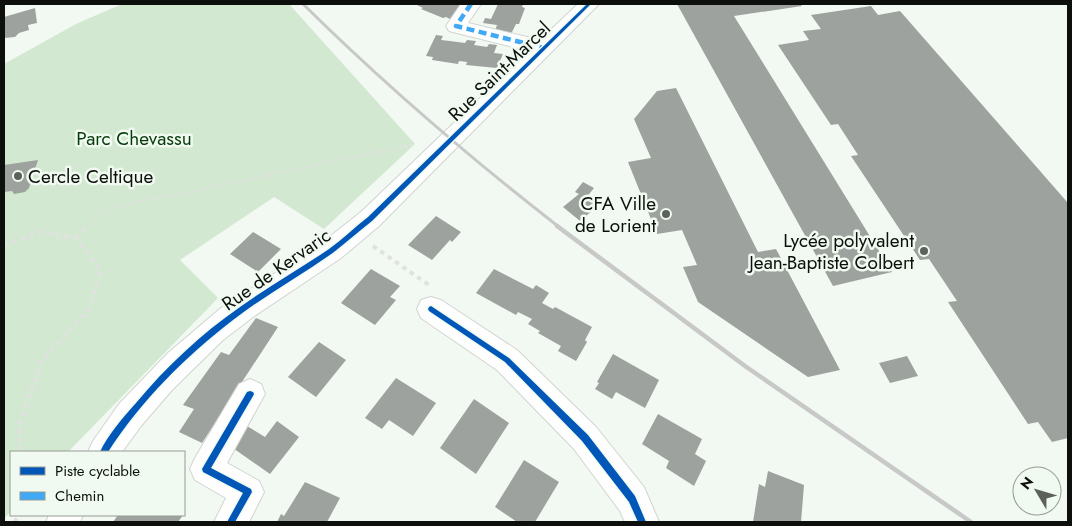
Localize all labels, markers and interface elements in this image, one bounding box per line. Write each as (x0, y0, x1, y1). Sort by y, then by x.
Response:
street label: Rue Saint-Marcel (442, 15, 557, 127)
park label: Parc Chevassu (76, 125, 192, 152)
place label: Cercle Celtique (28, 163, 153, 190)
marker: Cercle Celtique (12, 170, 24, 182)
place label: CFA Ville de Lorient (575, 190, 656, 239)
marker: CFA Ville de Lorient (660, 208, 672, 220)
street label: Rue de Kervaric (216, 222, 336, 317)
place label: Lycée polyvalent Jean-Baptiste Colbert (746, 227, 914, 276)
marker: Lycée polyvalent Jean-Baptiste Colbert (918, 245, 930, 257)
legend (10, 451, 185, 516)
text: Piste cyclable (55, 460, 140, 482)
north arrow (1012, 466, 1062, 516)
text: N (1015, 472, 1038, 494)
text: Chemin (55, 485, 104, 507)

